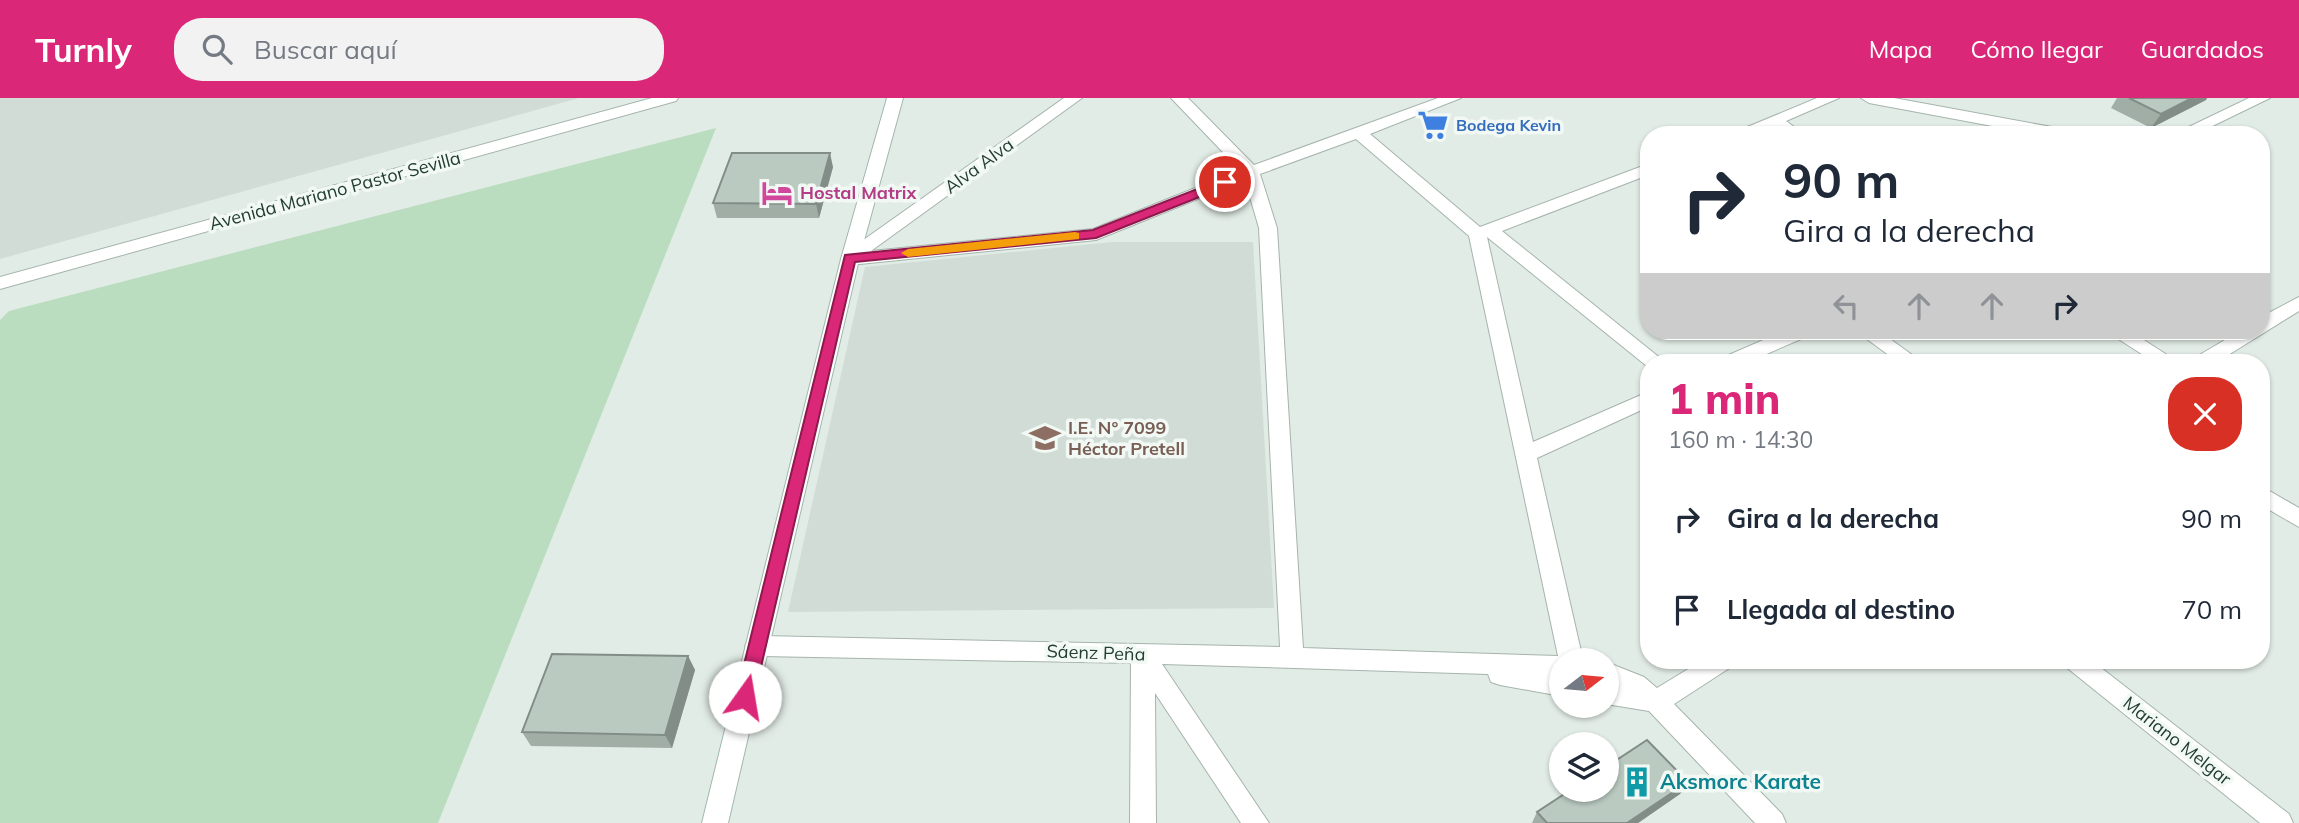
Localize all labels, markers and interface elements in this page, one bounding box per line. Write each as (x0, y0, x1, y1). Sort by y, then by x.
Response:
search box (174, 18, 664, 81)
text: Turnly (35, 29, 132, 70)
icon: search (198, 30, 236, 68)
text: Buscar aquí (254, 33, 397, 66)
text: Mapa (1869, 34, 1932, 64)
text: Cómo llegar (1970, 34, 2103, 64)
text: Guardados (2141, 34, 2264, 64)
supermarket icon: Bodega Kevin (1416, 108, 1450, 142)
place label: Bodega Kevin (1456, 115, 1561, 135)
street label: Alva Alva (940, 133, 1018, 198)
street label: Avenida Mariano Pastor Sevilla (207, 146, 463, 235)
text: 90 m (1783, 149, 1899, 210)
pin (1195, 152, 1255, 212)
icon: right (1668, 154, 1759, 245)
icon: arrive (1206, 163, 1244, 201)
hotel icon: Hostal Matrix (760, 176, 794, 210)
place label: Hostal Matrix (800, 181, 918, 204)
text: Gira a la derecha (1783, 210, 2035, 250)
icon: left (1827, 287, 1865, 325)
icon: ahead (1900, 287, 1938, 325)
icon: ahead (1973, 287, 2011, 325)
icon: right (2046, 287, 2084, 325)
text: 1 min (1668, 372, 1781, 425)
button: close (2168, 377, 2242, 451)
place label: I.E. N° 7099 Héctor Pretell (1068, 416, 1185, 460)
school or university icon: I.E. N° 7099 Héctor Pretell (1028, 421, 1062, 455)
text: 160 m · 14:30 (1668, 425, 1813, 454)
icon: right (1668, 500, 1706, 538)
text: Gira a la derecha (1727, 502, 1939, 535)
text: 90 m (2181, 502, 2242, 535)
icon: arrive (1668, 591, 1706, 629)
text: Llegada al destino (1727, 593, 1955, 626)
text: 70 m (2181, 593, 2242, 626)
street label: Sáenz Peña (1046, 639, 1146, 666)
north arrow (1549, 648, 1619, 718)
map controls (1549, 648, 1619, 802)
position arrow (708, 660, 782, 734)
street label: Mariano Melgar (2119, 691, 2236, 790)
button: layers (1549, 732, 1619, 802)
building icon: Aksmorc Karate (1620, 765, 1654, 799)
place label: Aksmorc Karate (1660, 768, 1821, 794)

